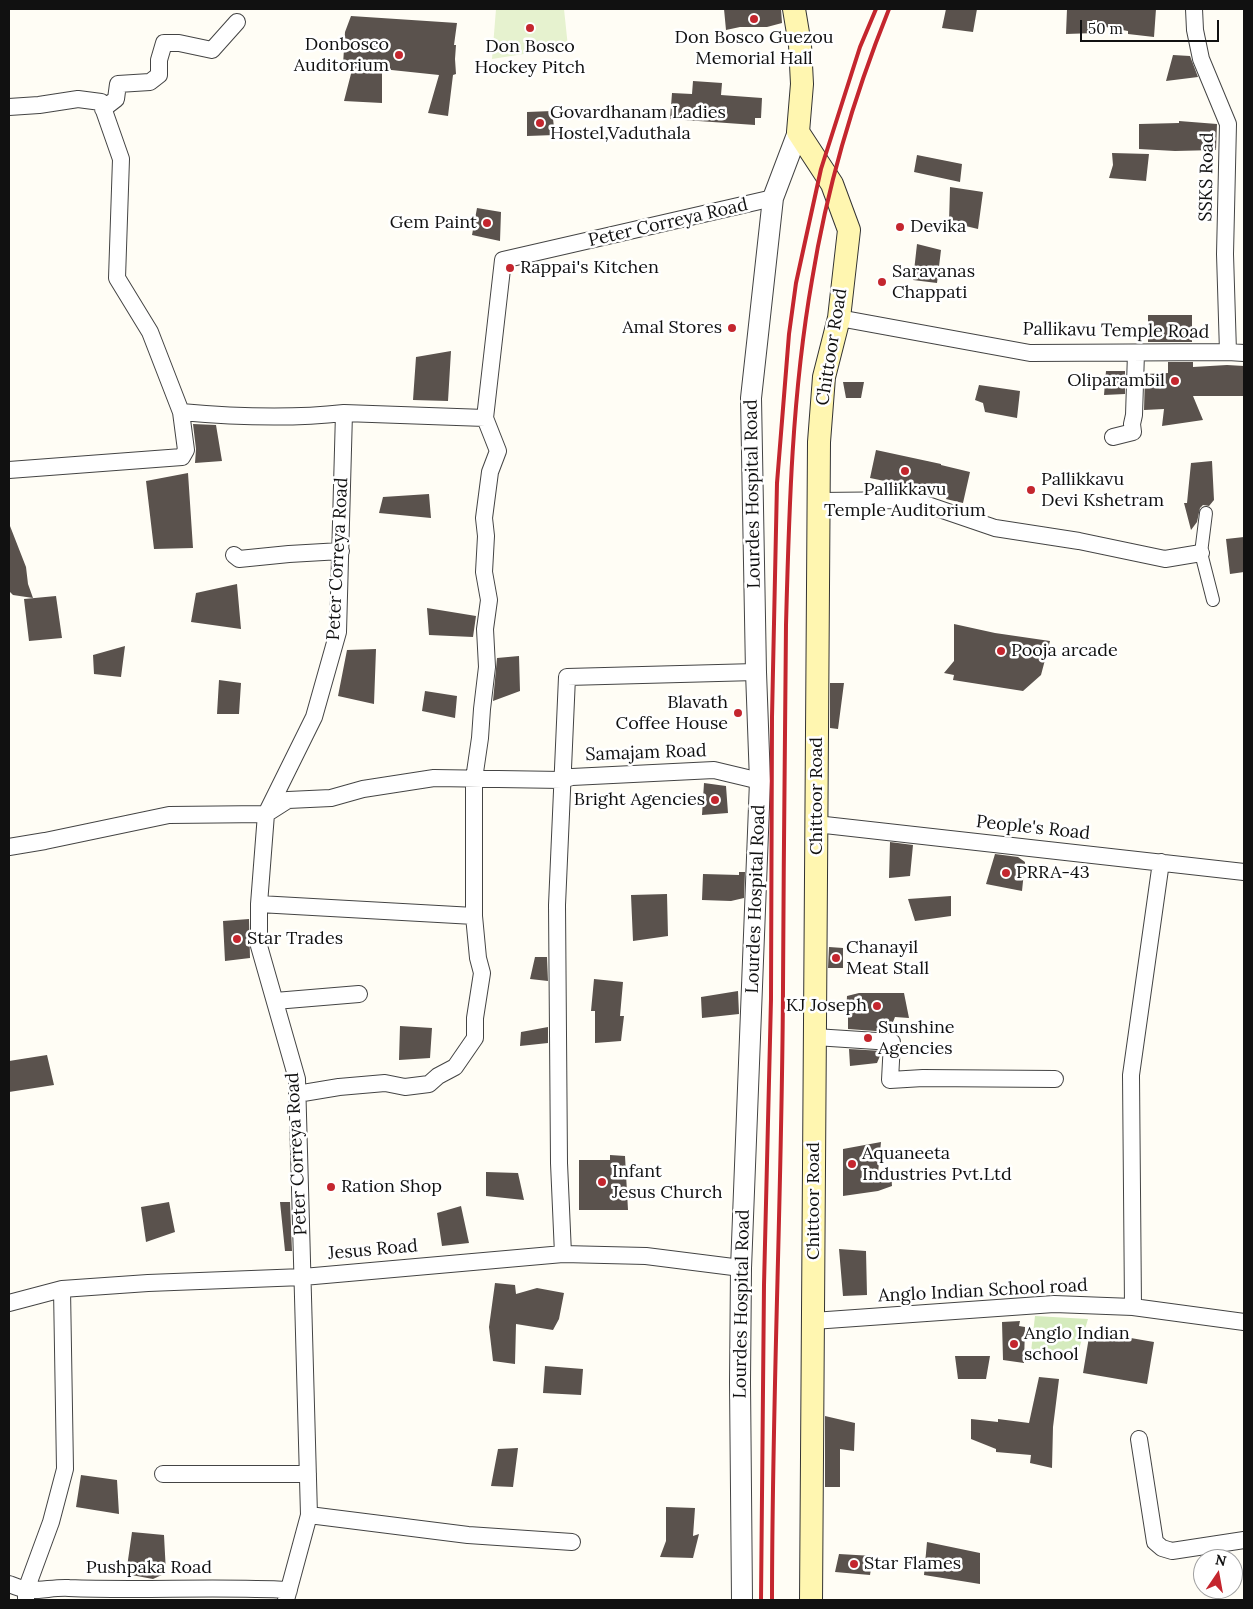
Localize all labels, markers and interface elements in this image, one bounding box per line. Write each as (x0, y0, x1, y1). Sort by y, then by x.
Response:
scale bar (1083, 10, 1222, 42)
marker: Don Bosco Guezou Memorial Hall (748, 13, 760, 25)
text: 50 m (1088, 19, 1123, 38)
marker: Don Bosco Hockey Pitch (524, 22, 536, 34)
place label: Don Bosco Guezou Memorial Hall (675, 27, 833, 70)
place label: Donbosco Auditorium (294, 34, 389, 76)
place label: Don Bosco Hockey Pitch (475, 36, 585, 78)
marker: Donbosco Auditorium (393, 49, 405, 61)
place label: Govardhanam Ladies Hostel,Vaduthala (550, 102, 726, 144)
marker: Govardhanam Ladies Hostel,Vaduthala (534, 117, 546, 129)
street label: SSKS Road (1195, 132, 1219, 222)
street label: Peter Correya Road (586, 194, 750, 252)
place label: Gem Paint (390, 212, 477, 234)
place label: Devika (910, 216, 966, 238)
marker: Gem Paint (481, 217, 493, 229)
marker: Devika (894, 221, 906, 233)
place label: Rappai's Kitchen (520, 257, 659, 279)
place label: Saravanas Chappati (892, 261, 975, 304)
marker: Rappai's Kitchen (504, 262, 516, 274)
marker: Saravanas Chappati (876, 276, 888, 288)
street label: Chittoor Road (812, 287, 852, 407)
place label: Amal Stores (622, 317, 722, 339)
street label: Pallikavu Temple Road (1023, 319, 1209, 343)
marker: Amal Stores (726, 322, 738, 334)
place label: Oliparambil (1067, 370, 1165, 392)
marker: Oliparambil (1169, 375, 1181, 387)
street label: Lourdes Hospital Road (741, 399, 765, 589)
marker: Pallikkavu Temple Auditorium (899, 465, 911, 477)
place label: Pallikkavu Devi Kshetram (1041, 469, 1164, 512)
street label: Peter Correya Road (323, 477, 353, 641)
place label: Pallikkavu Temple Auditorium (824, 479, 986, 522)
marker: Pallikkavu Devi Kshetram (1025, 484, 1037, 496)
place label: Pooja arcade (1011, 640, 1118, 662)
marker: Pooja arcade (995, 645, 1007, 657)
place label: Blavath Coffee House (616, 692, 728, 734)
marker: Blavath Coffee House (732, 707, 744, 719)
street label: Chittoor Road (806, 737, 828, 855)
street label: Samajam Road (585, 740, 707, 766)
place label: Bright Agencies (574, 789, 705, 811)
marker: Bright Agencies (709, 794, 721, 806)
street label: Lourdes Hospital Road (742, 804, 770, 994)
street label: People's Road (975, 811, 1091, 845)
place label: PRRA-43 (1016, 862, 1090, 884)
marker: PRRA-43 (1000, 867, 1012, 879)
place label: Star Trades (247, 928, 343, 950)
marker: Star Trades (231, 933, 243, 945)
place label: Chanayil Meat Stall (846, 937, 929, 980)
marker: Chanayil Meat Stall (830, 952, 842, 964)
place label: KJ Joseph (786, 995, 867, 1017)
marker: KJ Joseph (871, 1000, 883, 1012)
place label: Sunshine Agencies (878, 1017, 955, 1060)
marker: Sunshine Agencies (862, 1032, 874, 1044)
street label: Peter Correya Road (282, 1072, 312, 1236)
street label: Chittoor Road (803, 1142, 825, 1260)
place label: Aquaneeta Industries Pvt.Ltd (862, 1143, 1012, 1186)
marker: Aquaneeta Industries Pvt.Ltd (846, 1158, 858, 1170)
place label: Infant Jesus Church (612, 1161, 722, 1204)
place label: Ration Shop (341, 1176, 442, 1198)
marker: Infant Jesus Church (596, 1176, 608, 1188)
marker: Ration Shop (325, 1181, 337, 1193)
street label: Lourdes Hospital Road (730, 1209, 754, 1399)
street label: Jesus Road (327, 1235, 419, 1265)
street label: Anglo Indian School road (878, 1275, 1088, 1307)
place label: Anglo Indian school (1024, 1323, 1130, 1366)
marker: Anglo Indian school (1008, 1338, 1020, 1350)
north arrow (1193, 1549, 1243, 1599)
text: N (1214, 1550, 1228, 1570)
place label: Star Flames (864, 1553, 961, 1575)
street label: Pushpaka Road (86, 1557, 212, 1579)
marker: Star Flames (848, 1558, 860, 1570)

